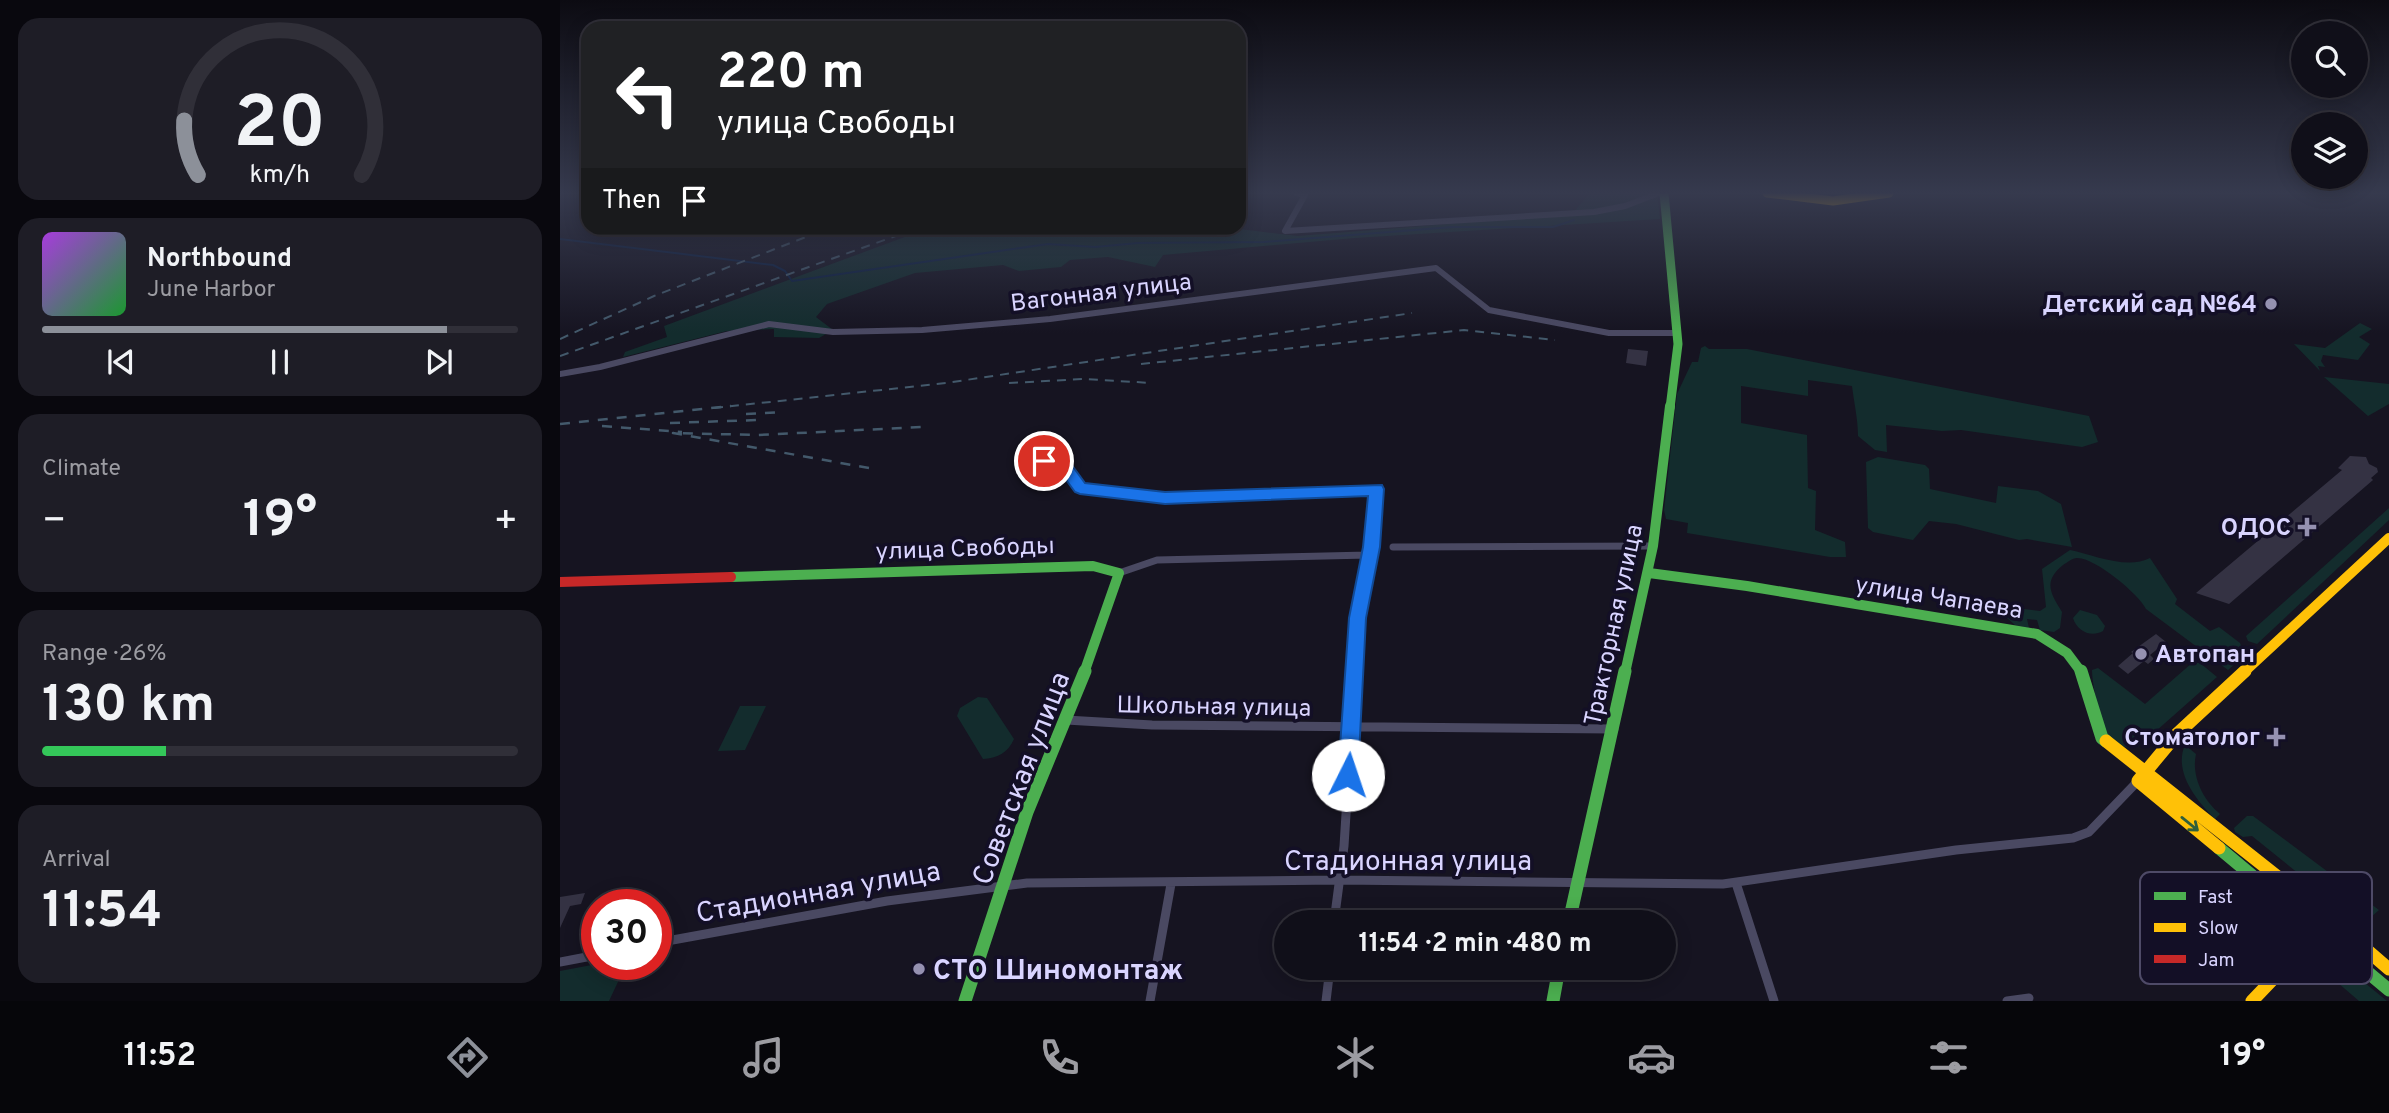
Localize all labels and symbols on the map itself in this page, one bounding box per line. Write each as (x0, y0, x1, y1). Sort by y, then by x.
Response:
street label: Вагонная улица (1009, 268, 1193, 320)
place label: Детский сад №64 (2042, 291, 2257, 321)
marker: Детский сад №64 (2263, 296, 2279, 312)
pin (1014, 431, 1074, 491)
place label: ОДОС (2221, 514, 2291, 544)
marker: ОДОС (2297, 517, 2317, 537)
street label: Тракторная улица (1579, 522, 1651, 729)
street label: улица Свободы (875, 532, 1055, 568)
street label: улица Чапаева (1853, 571, 2025, 627)
place label: Автопан (2155, 641, 2255, 671)
marker: Автопан (2133, 646, 2149, 662)
street label: Советская улица (966, 667, 1080, 891)
street label: Школьная улица (1116, 691, 1312, 725)
place label: Стоматолог (2124, 724, 2260, 754)
marker: Стоматолог (2266, 727, 2286, 747)
position arrow (1311, 738, 1385, 812)
one-way arrow (2181, 817, 2199, 832)
street label: Стадионная улица (1284, 845, 1532, 881)
street label: Стадионная улица (693, 855, 944, 933)
legend (2140, 872, 2372, 984)
text: Fast (2198, 886, 2233, 910)
speed limit sign: 30 (581, 889, 672, 980)
text: Slow (2198, 917, 2238, 941)
text: Jam (2198, 949, 2235, 973)
place label: СТО Шиномонтаж (933, 954, 1183, 990)
marker: СТО Шиномонтаж (911, 961, 927, 977)

